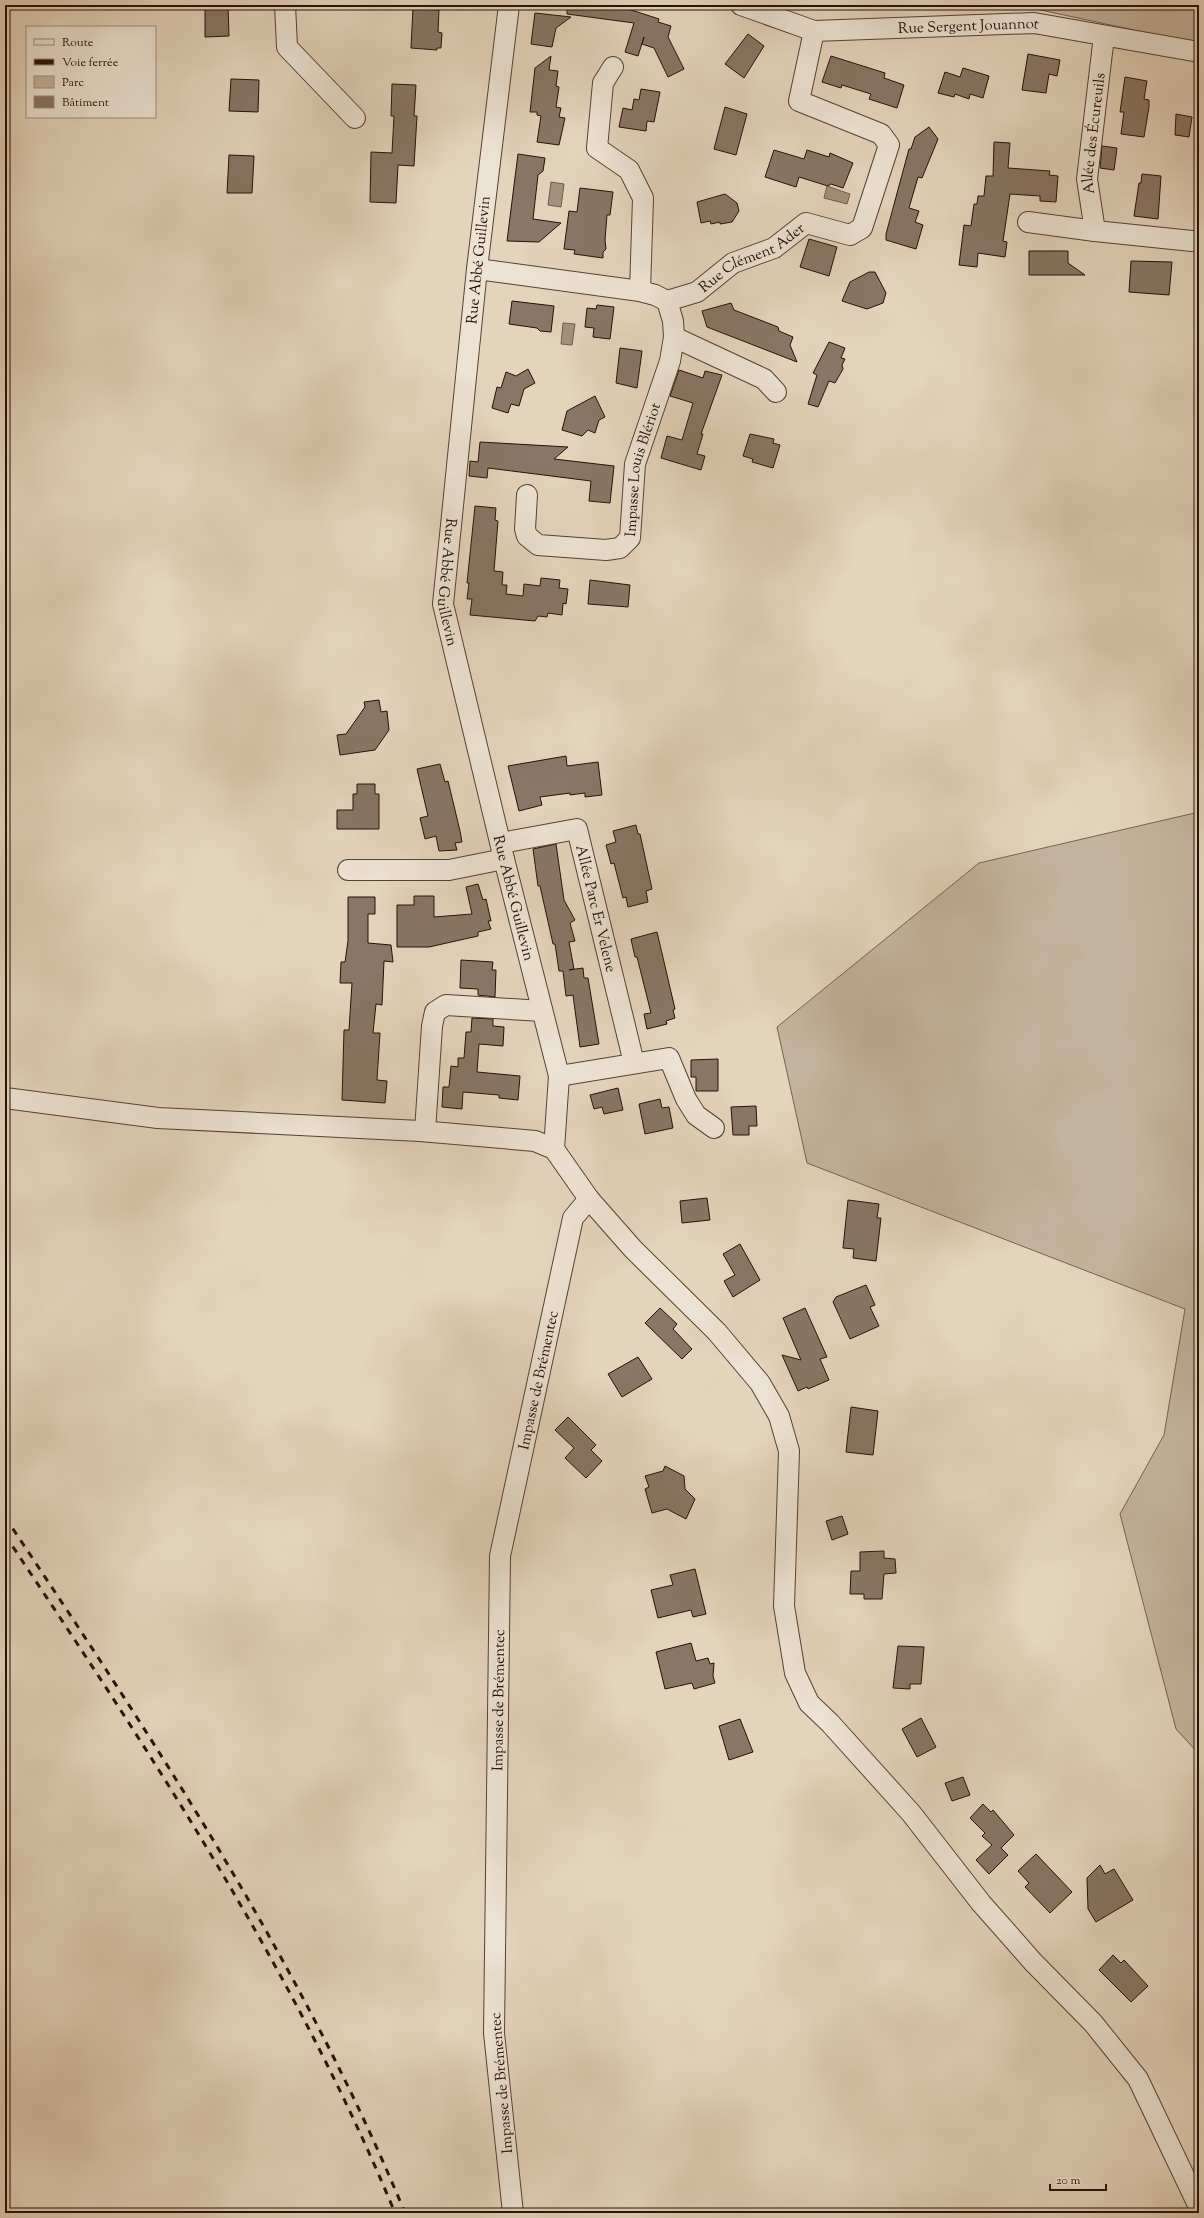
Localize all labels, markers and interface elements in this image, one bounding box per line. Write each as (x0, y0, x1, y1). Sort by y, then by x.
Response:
street label: Rue Sergent Jouannot (898, 14, 1040, 40)
legend (26, 26, 156, 118)
text: Route (62, 34, 94, 52)
text: Voie ferrée (62, 54, 119, 72)
street label: Allée des Écureuils (1078, 72, 1112, 195)
text: Parc (62, 74, 84, 92)
text: Bâtiment (62, 94, 109, 112)
street label: Rue Abbé Guillevin (462, 195, 497, 325)
street label: Rue Clément Ader (695, 219, 810, 298)
street label: Impasse Louis Blériot (621, 400, 667, 537)
street label: Rue Abbé Guillevin (431, 517, 462, 649)
street label: Rue Abbé Guillevin (487, 833, 538, 963)
street label: Allée Parc Er Velene (569, 843, 621, 975)
street label: Impasse de Brémentec (514, 1309, 565, 1452)
street label: Impasse de Brémentec (488, 1629, 511, 1771)
street label: Impasse de Brémentec (486, 2011, 519, 2154)
scale bar (1050, 2166, 1106, 2192)
text: 20 m (1056, 2172, 1081, 2190)

